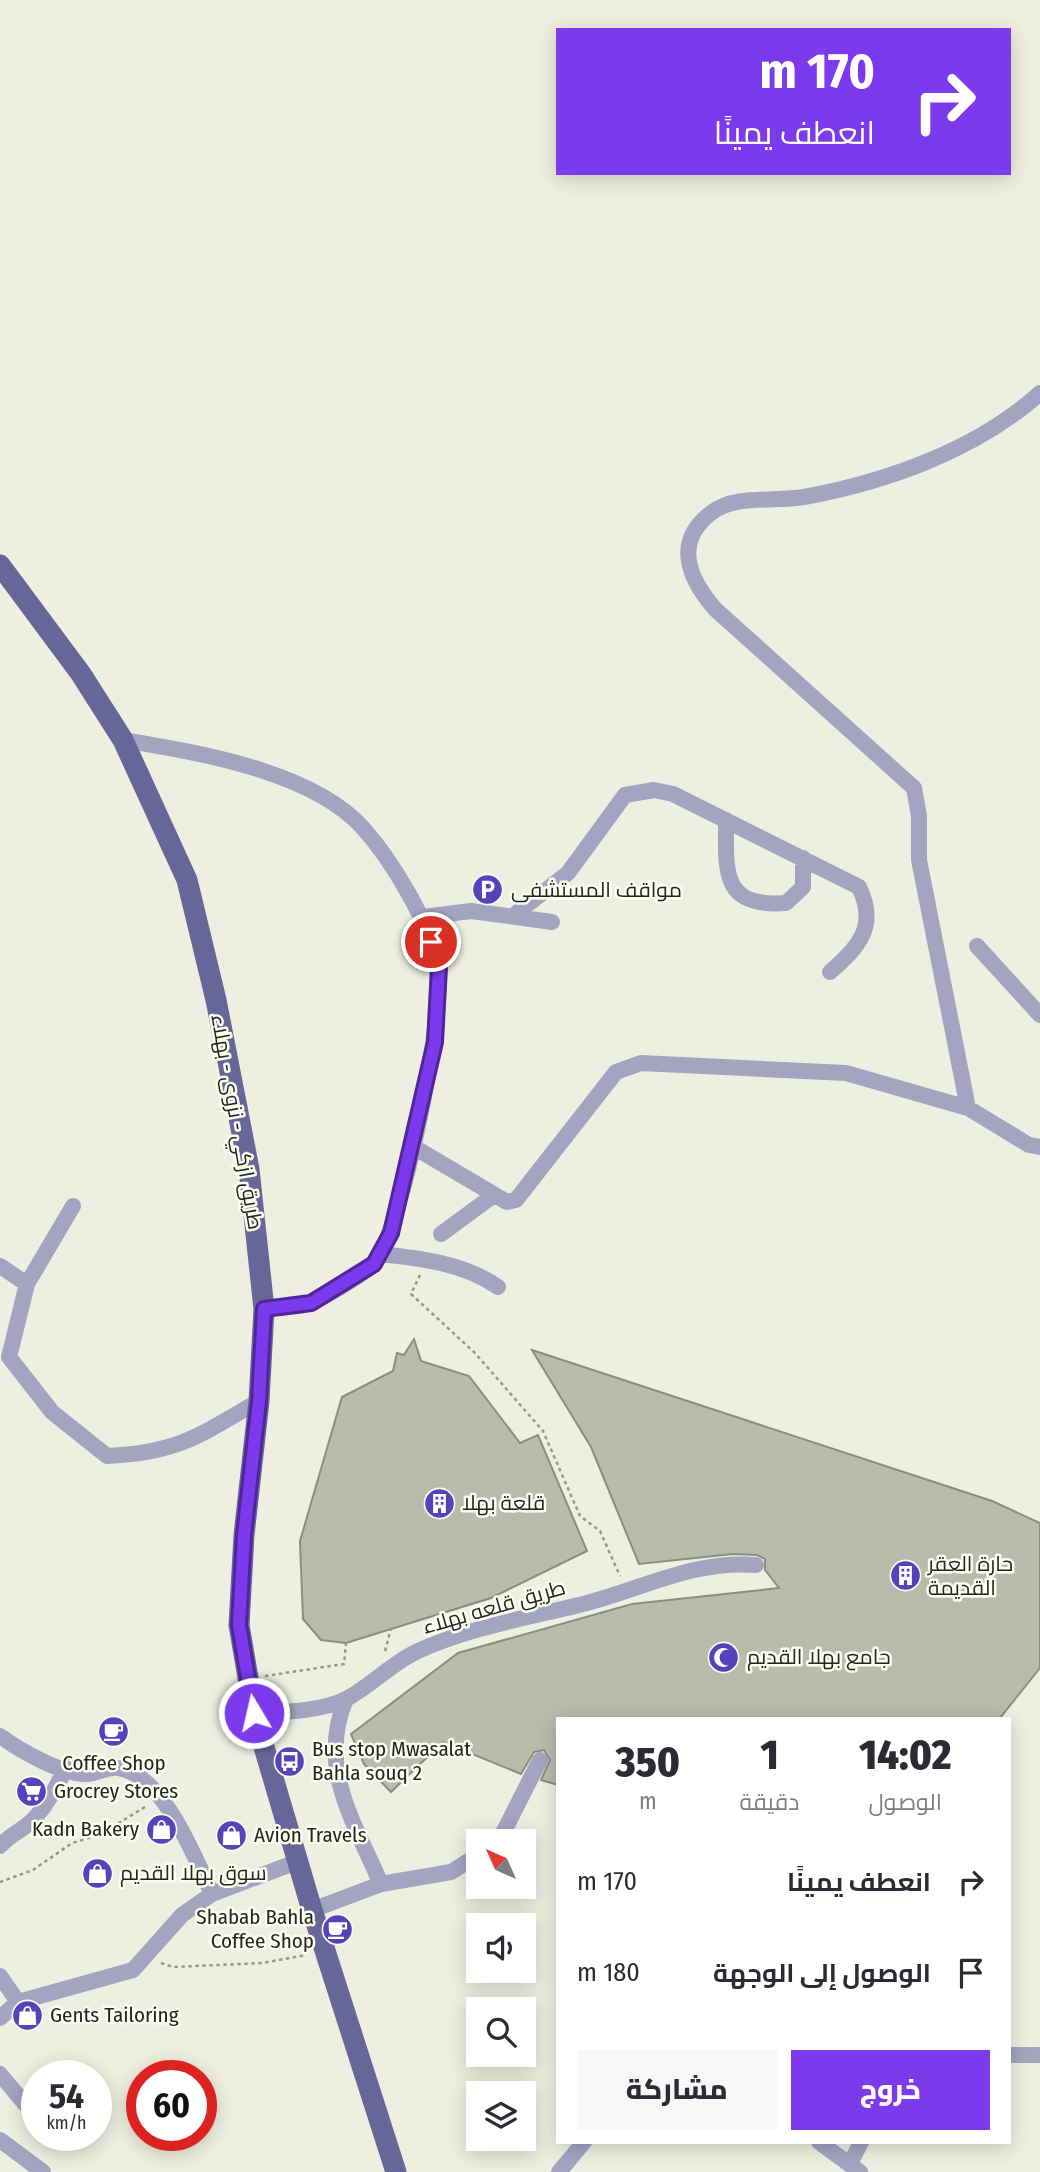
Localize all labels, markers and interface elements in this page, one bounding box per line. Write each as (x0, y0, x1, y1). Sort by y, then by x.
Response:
text: 170 m (759, 42, 875, 101)
icon: right (899, 56, 990, 147)
text: انعطف يمينًا (714, 114, 875, 152)
parking icon: مواقف المستشفى (471, 873, 505, 907)
place label: مواقف المستشفى (511, 877, 682, 903)
pin (401, 912, 461, 972)
icon: arrive (412, 923, 450, 961)
street label: طريق ازكي - نزوى - بهلاء (202, 1012, 269, 1232)
building icon: قلعة بهلا (422, 1486, 456, 1520)
place label: قلعة بهلا (462, 1490, 545, 1516)
place label: حارة العقر القديمة (927, 1551, 1013, 1601)
building icon: حارة العقر القديمة (888, 1559, 922, 1593)
street label: طريق قلعه بهلاء (420, 1574, 568, 1640)
mosque icon: جامع بهلا القديم (707, 1640, 741, 1674)
place label: جامع بهلا القديم (747, 1644, 891, 1671)
position arrow (217, 1676, 291, 1750)
cafe icon: Coffee Shop (97, 1714, 131, 1748)
text: 1 (760, 1730, 779, 1780)
text: 14:02 (859, 1730, 951, 1780)
place label: Bus stop Mwasalat Bahla souq 2 (312, 1736, 471, 1786)
text: 350 (616, 1737, 680, 1787)
bus stop icon: Bus stop Mwasalat Bahla souq 2 (272, 1744, 306, 1778)
place label: Coffee Shop (62, 1750, 166, 1776)
supermarket icon: Grocrey Stores (14, 1774, 48, 1808)
place label: Grocrey Stores (54, 1778, 178, 1804)
text: m (639, 1787, 657, 1815)
text: دقيقة (740, 1788, 799, 1816)
text: الوصول (869, 1788, 942, 1816)
shop icon: Kadn Bakery (145, 1812, 179, 1846)
place label: Kadn Bakery (32, 1816, 140, 1842)
shop icon: Avion Travels (214, 1818, 248, 1852)
place label: Avion Travels (254, 1822, 367, 1848)
north arrow (466, 1829, 536, 1899)
map controls (466, 1829, 536, 2151)
shop icon: سوق بهلا القديم (80, 1856, 114, 1890)
place label: سوق بهلا القديم (120, 1860, 267, 1887)
icon: right (952, 1863, 990, 1901)
text: 170 m (577, 1866, 637, 1897)
text: انعطف يمينًا (787, 1867, 931, 1898)
place label: Shabab Bahla Coffee Shop (196, 1904, 314, 1954)
cafe icon: Shabab Bahla Coffee Shop (320, 1912, 354, 1946)
button: sound (466, 1913, 536, 1983)
icon: arrive (952, 1954, 990, 1992)
text: 180 m (577, 1957, 640, 1988)
text: الوصول إلى الوجهة (713, 1958, 931, 1989)
button: search (466, 1997, 536, 2067)
shop icon: Gents Tailoring (10, 1998, 44, 2032)
place label: Gents Tailoring (50, 2002, 179, 2028)
button: مشاركة (577, 2050, 777, 2130)
button: خروج (791, 2050, 990, 2130)
speed limit sign: 60 (126, 2060, 217, 2151)
text: 54 (49, 2075, 84, 2117)
button: layers (466, 2081, 536, 2151)
text: km/h (46, 2112, 87, 2134)

